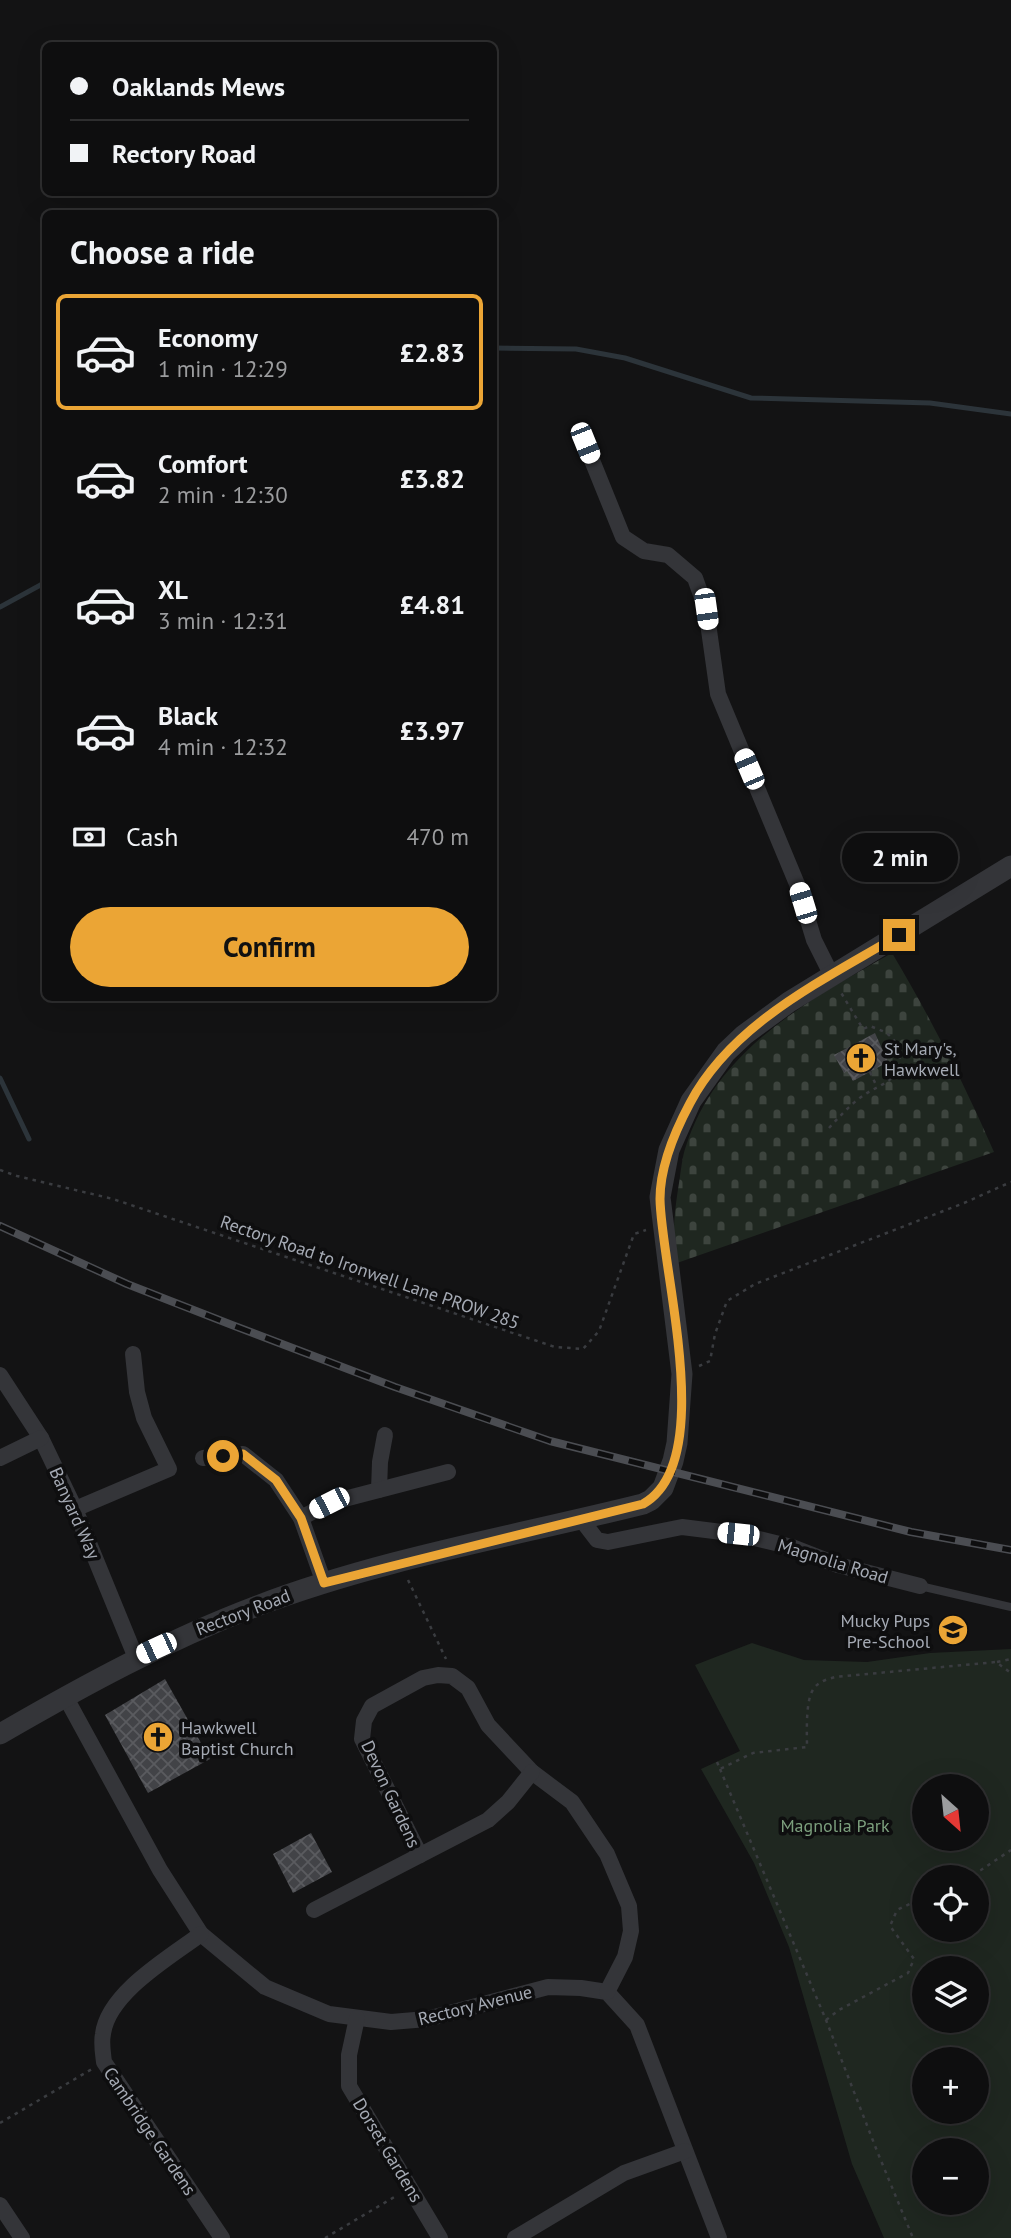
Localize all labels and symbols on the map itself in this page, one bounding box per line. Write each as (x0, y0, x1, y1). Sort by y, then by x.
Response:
car (568, 420, 603, 466)
car (693, 587, 720, 631)
car (732, 746, 767, 792)
callout: 2 min (841, 834, 957, 883)
car (787, 880, 820, 926)
route end (883, 919, 915, 951)
place label: St Mary's, Hawkwell (884, 1037, 960, 1081)
church icon: St Mary's, Hawkwell (844, 1041, 878, 1075)
street label: Rectory Road to Ironwell Lane PROW 285 (217, 1210, 523, 1334)
route start (207, 1440, 239, 1472)
street label: Banyard Way (44, 1463, 106, 1563)
car (306, 1484, 353, 1522)
car (717, 1521, 760, 1547)
street label: Magnolia Road (775, 1533, 891, 1589)
street label: Rectory Road (193, 1583, 293, 1641)
place label: Mucky Pups Pre-School (840, 1609, 931, 1653)
school or university icon: Mucky Pups Pre-School (936, 1613, 970, 1647)
car (133, 1630, 180, 1666)
place label: Hawkwell Baptist Church (181, 1716, 294, 1760)
church icon: Hawkwell Baptist Church (141, 1720, 175, 1754)
street label: Devon Gardens (356, 1737, 426, 1851)
north arrow (912, 1774, 989, 1852)
park label: Magnolia Park (780, 1814, 890, 1837)
street label: Rectory Avenue (416, 1980, 534, 2030)
street label: Cambridge Gardens (99, 2062, 201, 2200)
street label: Dorset Gardens (348, 2094, 428, 2206)

